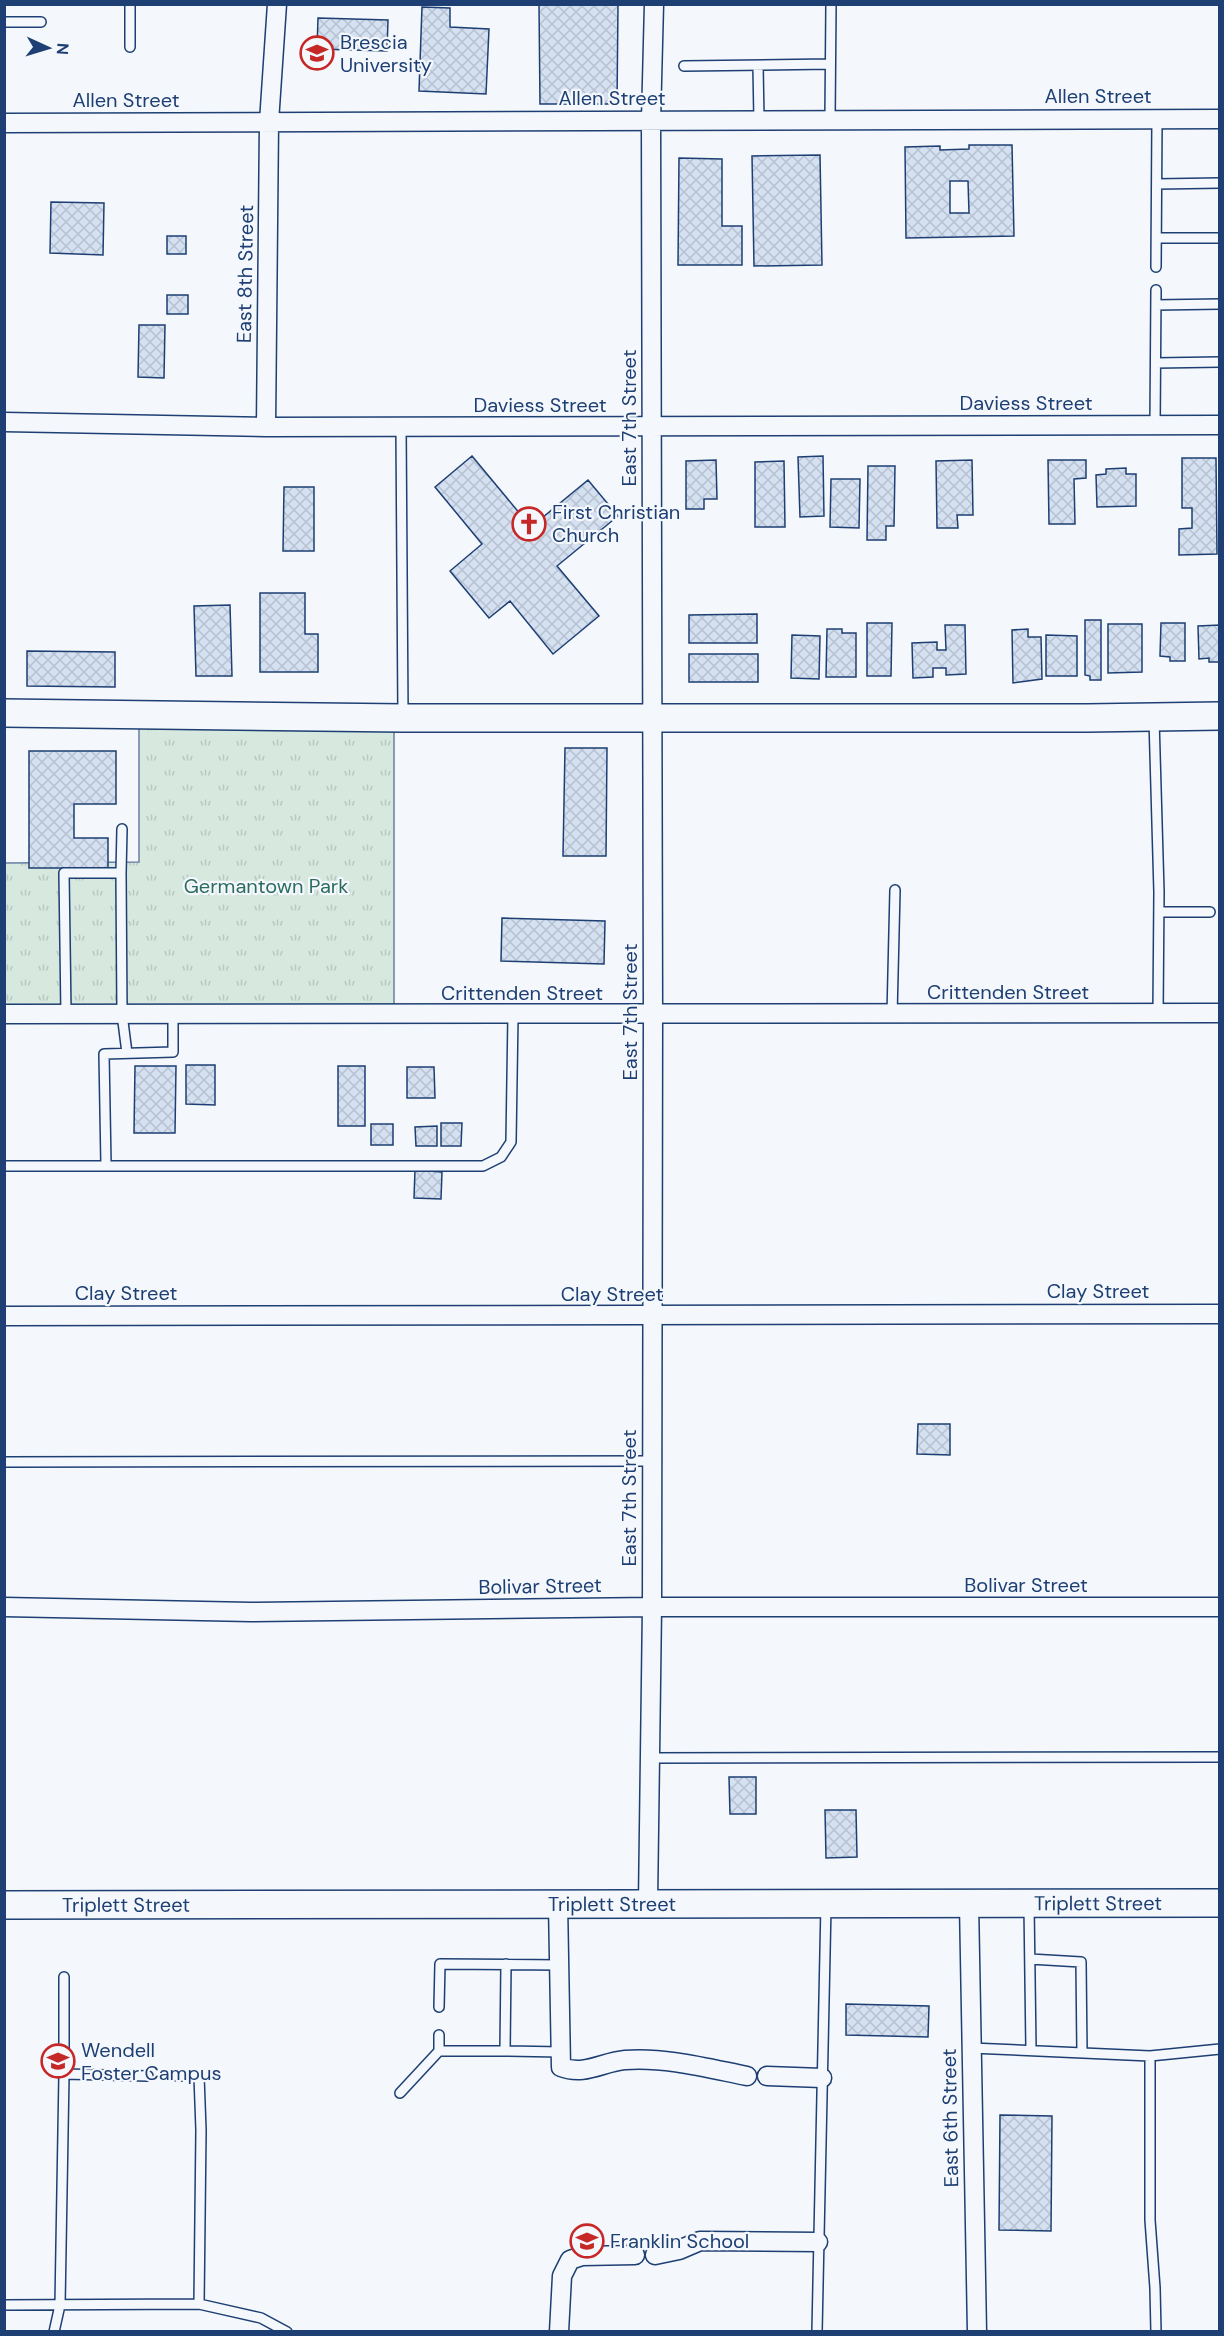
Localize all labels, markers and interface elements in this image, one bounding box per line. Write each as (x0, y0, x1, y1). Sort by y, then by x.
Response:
north arrow (18, 18, 78, 78)
place label: Brescia University (340, 29, 432, 78)
school or university icon: Brescia University (299, 35, 335, 71)
text: N (52, 42, 73, 56)
street label: Allen Street (1044, 83, 1152, 109)
street label: Allen Street (558, 85, 666, 111)
street label: Allen Street (72, 87, 180, 113)
street label: East 8th Street (231, 204, 259, 343)
street label: East 7th Street (616, 349, 642, 486)
street label: Daviess Street (959, 390, 1093, 416)
street label: Daviess Street (473, 392, 607, 418)
place label: First Christian Church (552, 499, 680, 548)
church icon: First Christian Church (511, 506, 547, 542)
park label: Germantown Park (184, 873, 348, 899)
street label: East 7th Street (617, 943, 643, 1080)
street label: Crittenden Street (927, 979, 1089, 1005)
street label: Crittenden Street (441, 980, 603, 1006)
street label: Clay Street (1047, 1278, 1149, 1304)
street label: Clay Street (75, 1280, 177, 1306)
street label: Clay Street (561, 1281, 663, 1307)
street label: East 7th Street (616, 1429, 642, 1566)
street label: Bolivar Street (478, 1572, 602, 1600)
street label: Bolivar Street (964, 1572, 1088, 1598)
street label: Triplett Street (1034, 1890, 1162, 1916)
street label: Triplett Street (548, 1891, 676, 1917)
street label: Triplett Street (62, 1892, 190, 1918)
place label: Wendell Foster Campus (81, 2037, 221, 2086)
school or university icon: Wendell Foster Campus (40, 2043, 76, 2079)
street label: East 6th Street (936, 2048, 964, 2188)
school or university icon: Franklin School (569, 2223, 605, 2259)
place label: Franklin School (610, 2228, 749, 2254)

